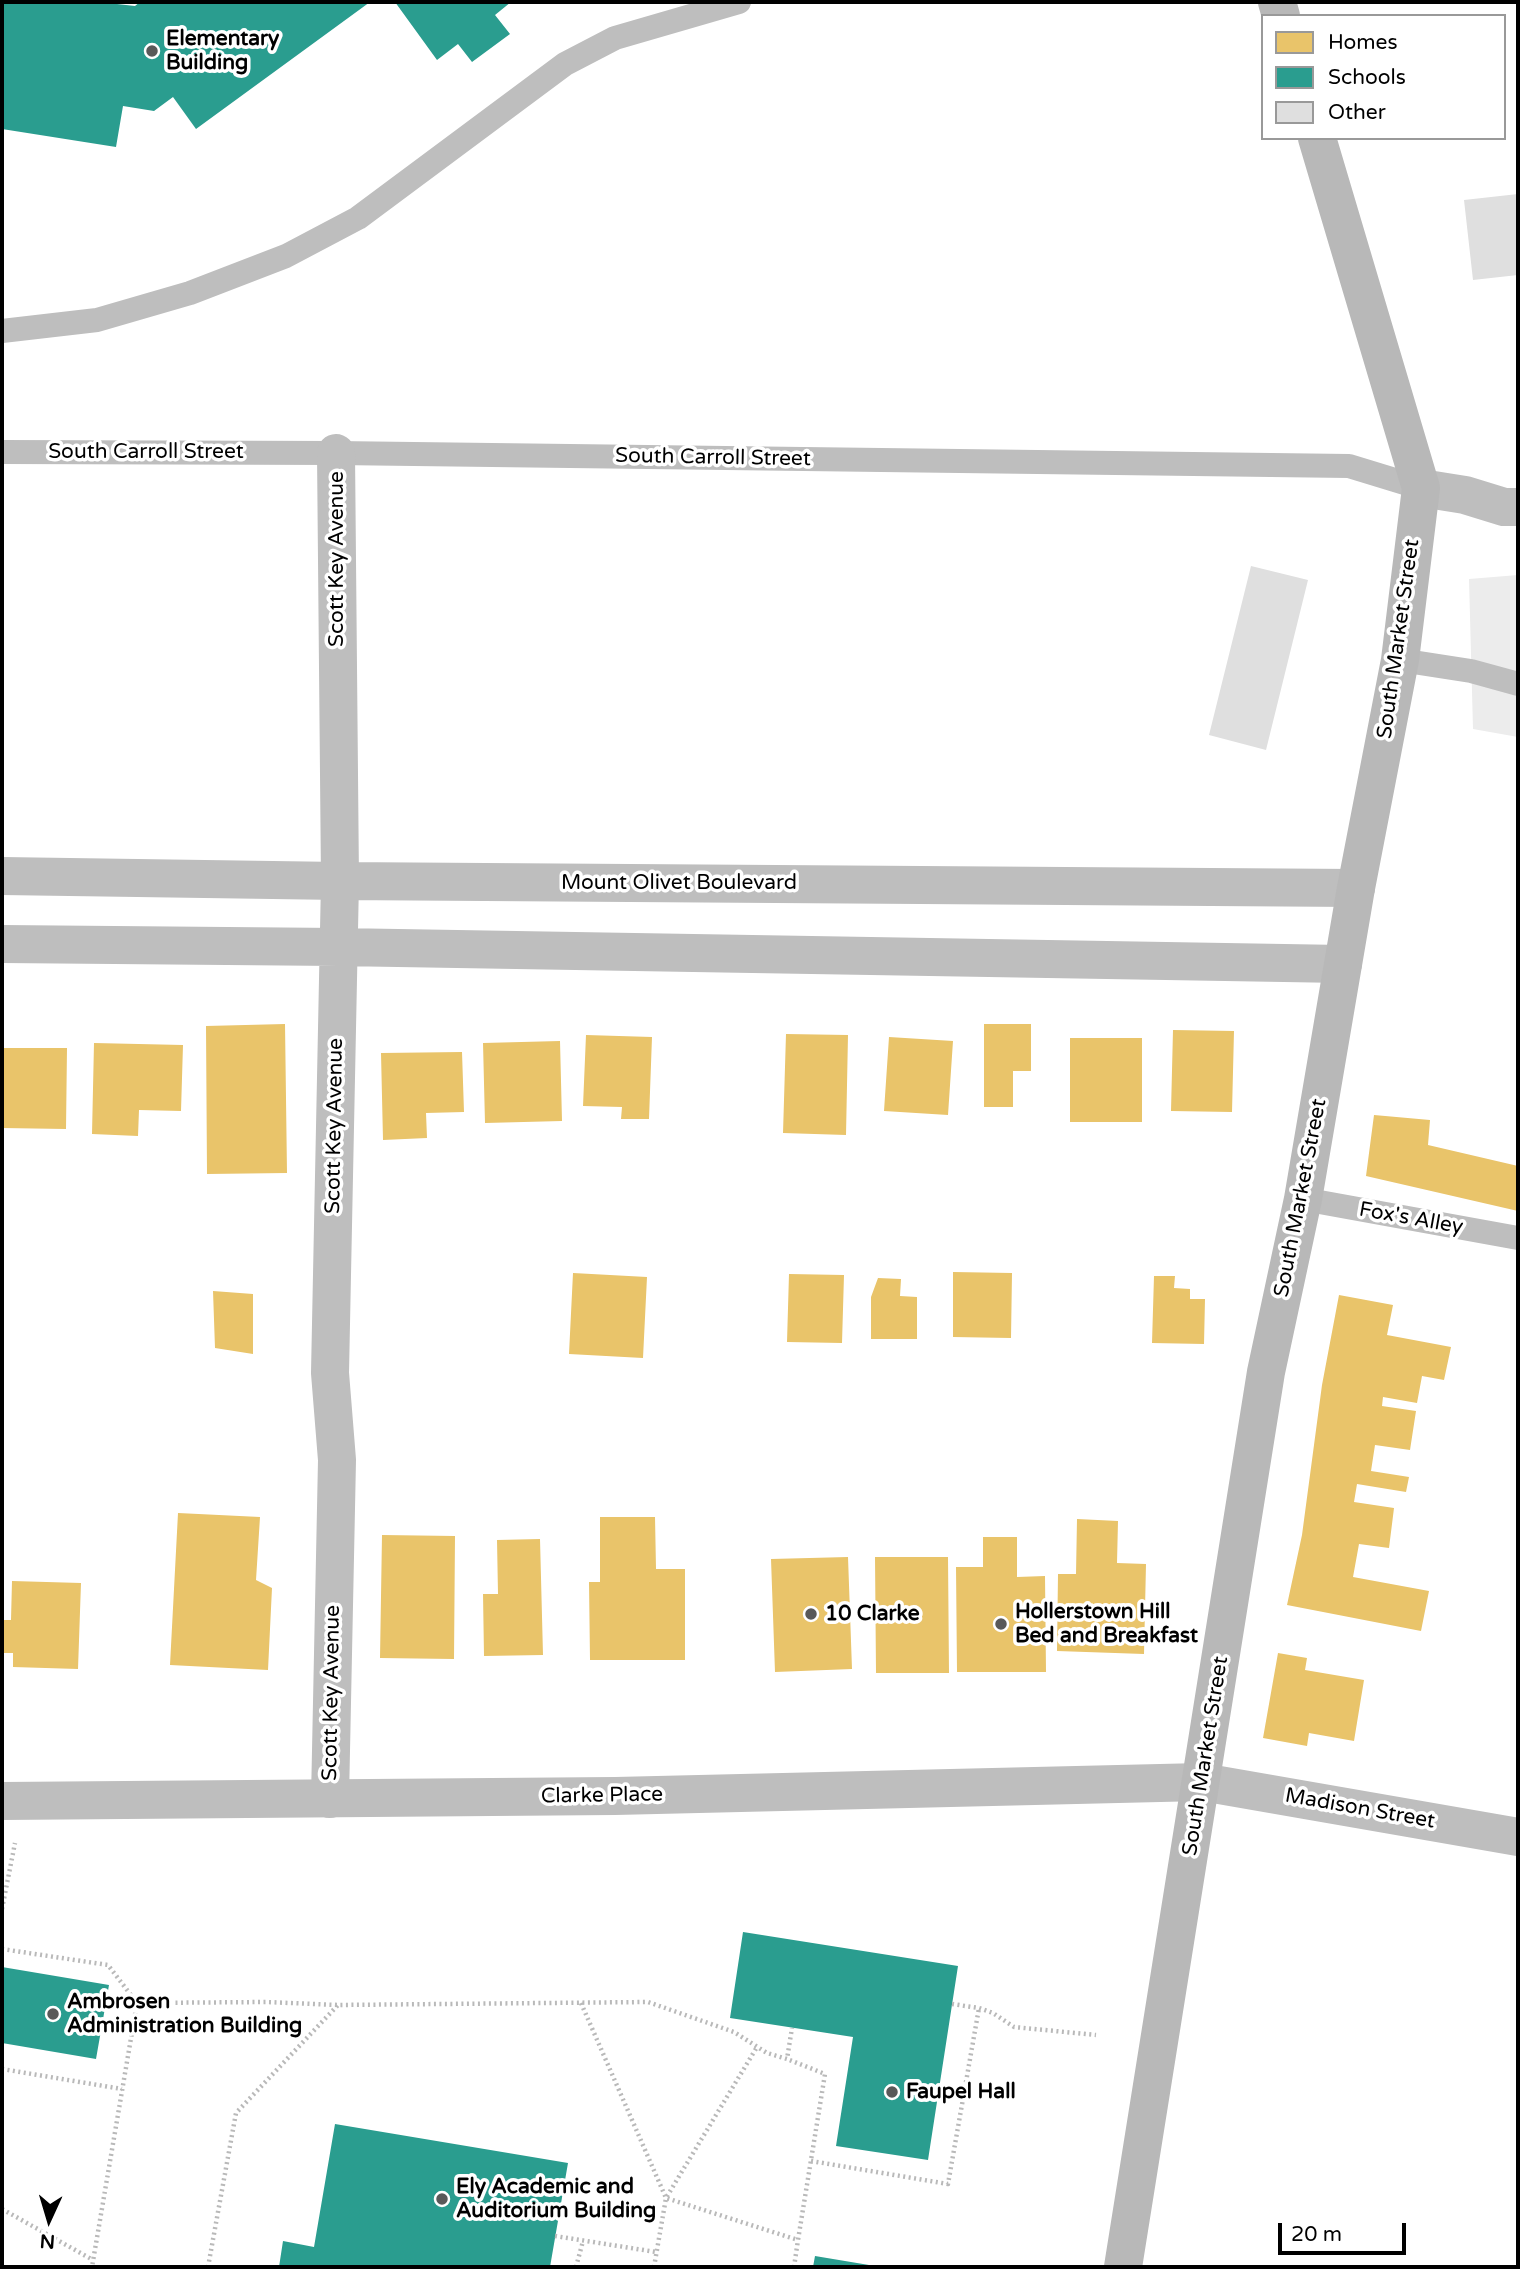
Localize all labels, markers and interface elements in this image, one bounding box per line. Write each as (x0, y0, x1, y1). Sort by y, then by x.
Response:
legend (1261, 14, 1506, 140)
place label: Elementary Building (166, 26, 279, 76)
text: Homes (1328, 30, 1398, 55)
marker: Elementary Building (144, 43, 160, 59)
text: Schools (1328, 65, 1406, 90)
text: Other (1328, 100, 1386, 125)
street label: South Carroll Street (48, 439, 244, 465)
street label: South Carroll Street (615, 444, 811, 472)
street label: Scott Key Avenue (324, 471, 350, 647)
street label: South Market Street (1372, 537, 1426, 741)
street label: Mount Olivet Boulevard (561, 870, 797, 896)
street label: Scott Key Avenue (321, 1038, 349, 1214)
street label: South Market Street (1269, 1097, 1333, 1299)
street label: Fox's Alley (1357, 1197, 1465, 1241)
place label: Hollerstown Hill Bed and Breakfast (1015, 1599, 1198, 1649)
place label: 10 Clarke (825, 1601, 920, 1627)
street label: Scott Key Avenue (318, 1605, 346, 1781)
marker: 10 Clarke (803, 1606, 819, 1622)
marker: Hollerstown Hill Bed and Breakfast (993, 1616, 1009, 1632)
street label: South Market Street (1178, 1655, 1234, 1857)
street label: Clarke Place (541, 1782, 663, 1810)
street label: Madison Street (1283, 1783, 1437, 1835)
place label: Ambrosen Administration Building (67, 1989, 302, 2039)
marker: Ambrosen Administration Building (45, 2006, 61, 2022)
place label: Faupel Hall (906, 2079, 1016, 2105)
marker: Faupel Hall (884, 2084, 900, 2100)
place label: Ely Academic and Auditorium Building (456, 2174, 656, 2224)
north arrow (14, 2185, 84, 2255)
marker: Ely Academic and Auditorium Building (434, 2191, 450, 2207)
scale bar (1282, 2210, 1410, 2254)
text: 20 m (1291, 2222, 1342, 2247)
text: N (39, 2229, 56, 2252)

